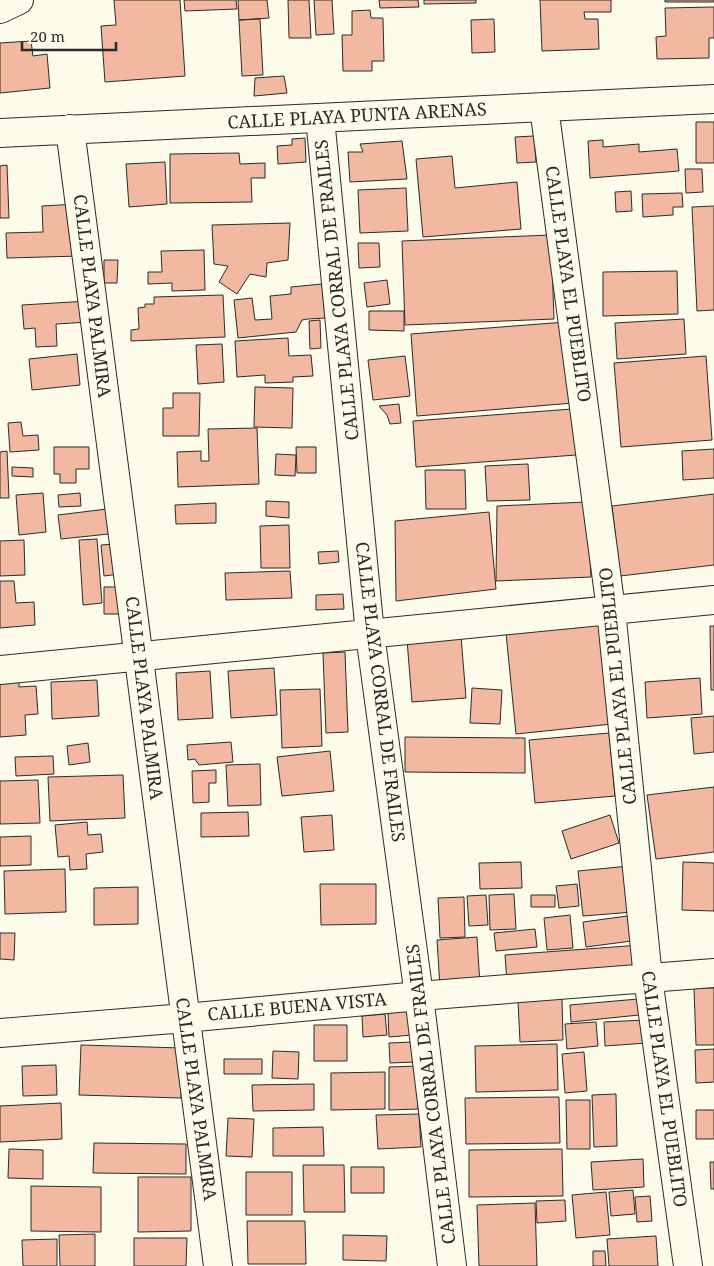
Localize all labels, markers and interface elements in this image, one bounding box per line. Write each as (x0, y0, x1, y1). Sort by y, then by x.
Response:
scale bar (22, 20, 116, 52)
text: 20 m (30, 26, 65, 46)
street label: CALLE PLAYA PUNTA ARENAS (227, 96, 487, 134)
street label: CALLE PLAYA CORRAL DE FRAILES (308, 138, 364, 442)
street label: CALLE PLAYA EL PUEBLITO (540, 164, 597, 404)
street label: CALLE PLAYA PALMIRA (69, 193, 117, 399)
street label: CALLE PLAYA CORRAL DE FRAILES (351, 540, 411, 843)
street label: CALLE PLAYA EL PUEBLITO (593, 566, 641, 806)
street label: CALLE PLAYA PALMIRA (121, 595, 169, 801)
street label: CALLE PLAYA CORRAL DE FRAILES (400, 943, 460, 1246)
street label: CALLE PLAYA EL PUEBLITO (636, 969, 693, 1209)
street label: CALLE BUENA VISTA (206, 986, 388, 1026)
street label: CALLE PLAYA PALMIRA (171, 996, 223, 1202)

